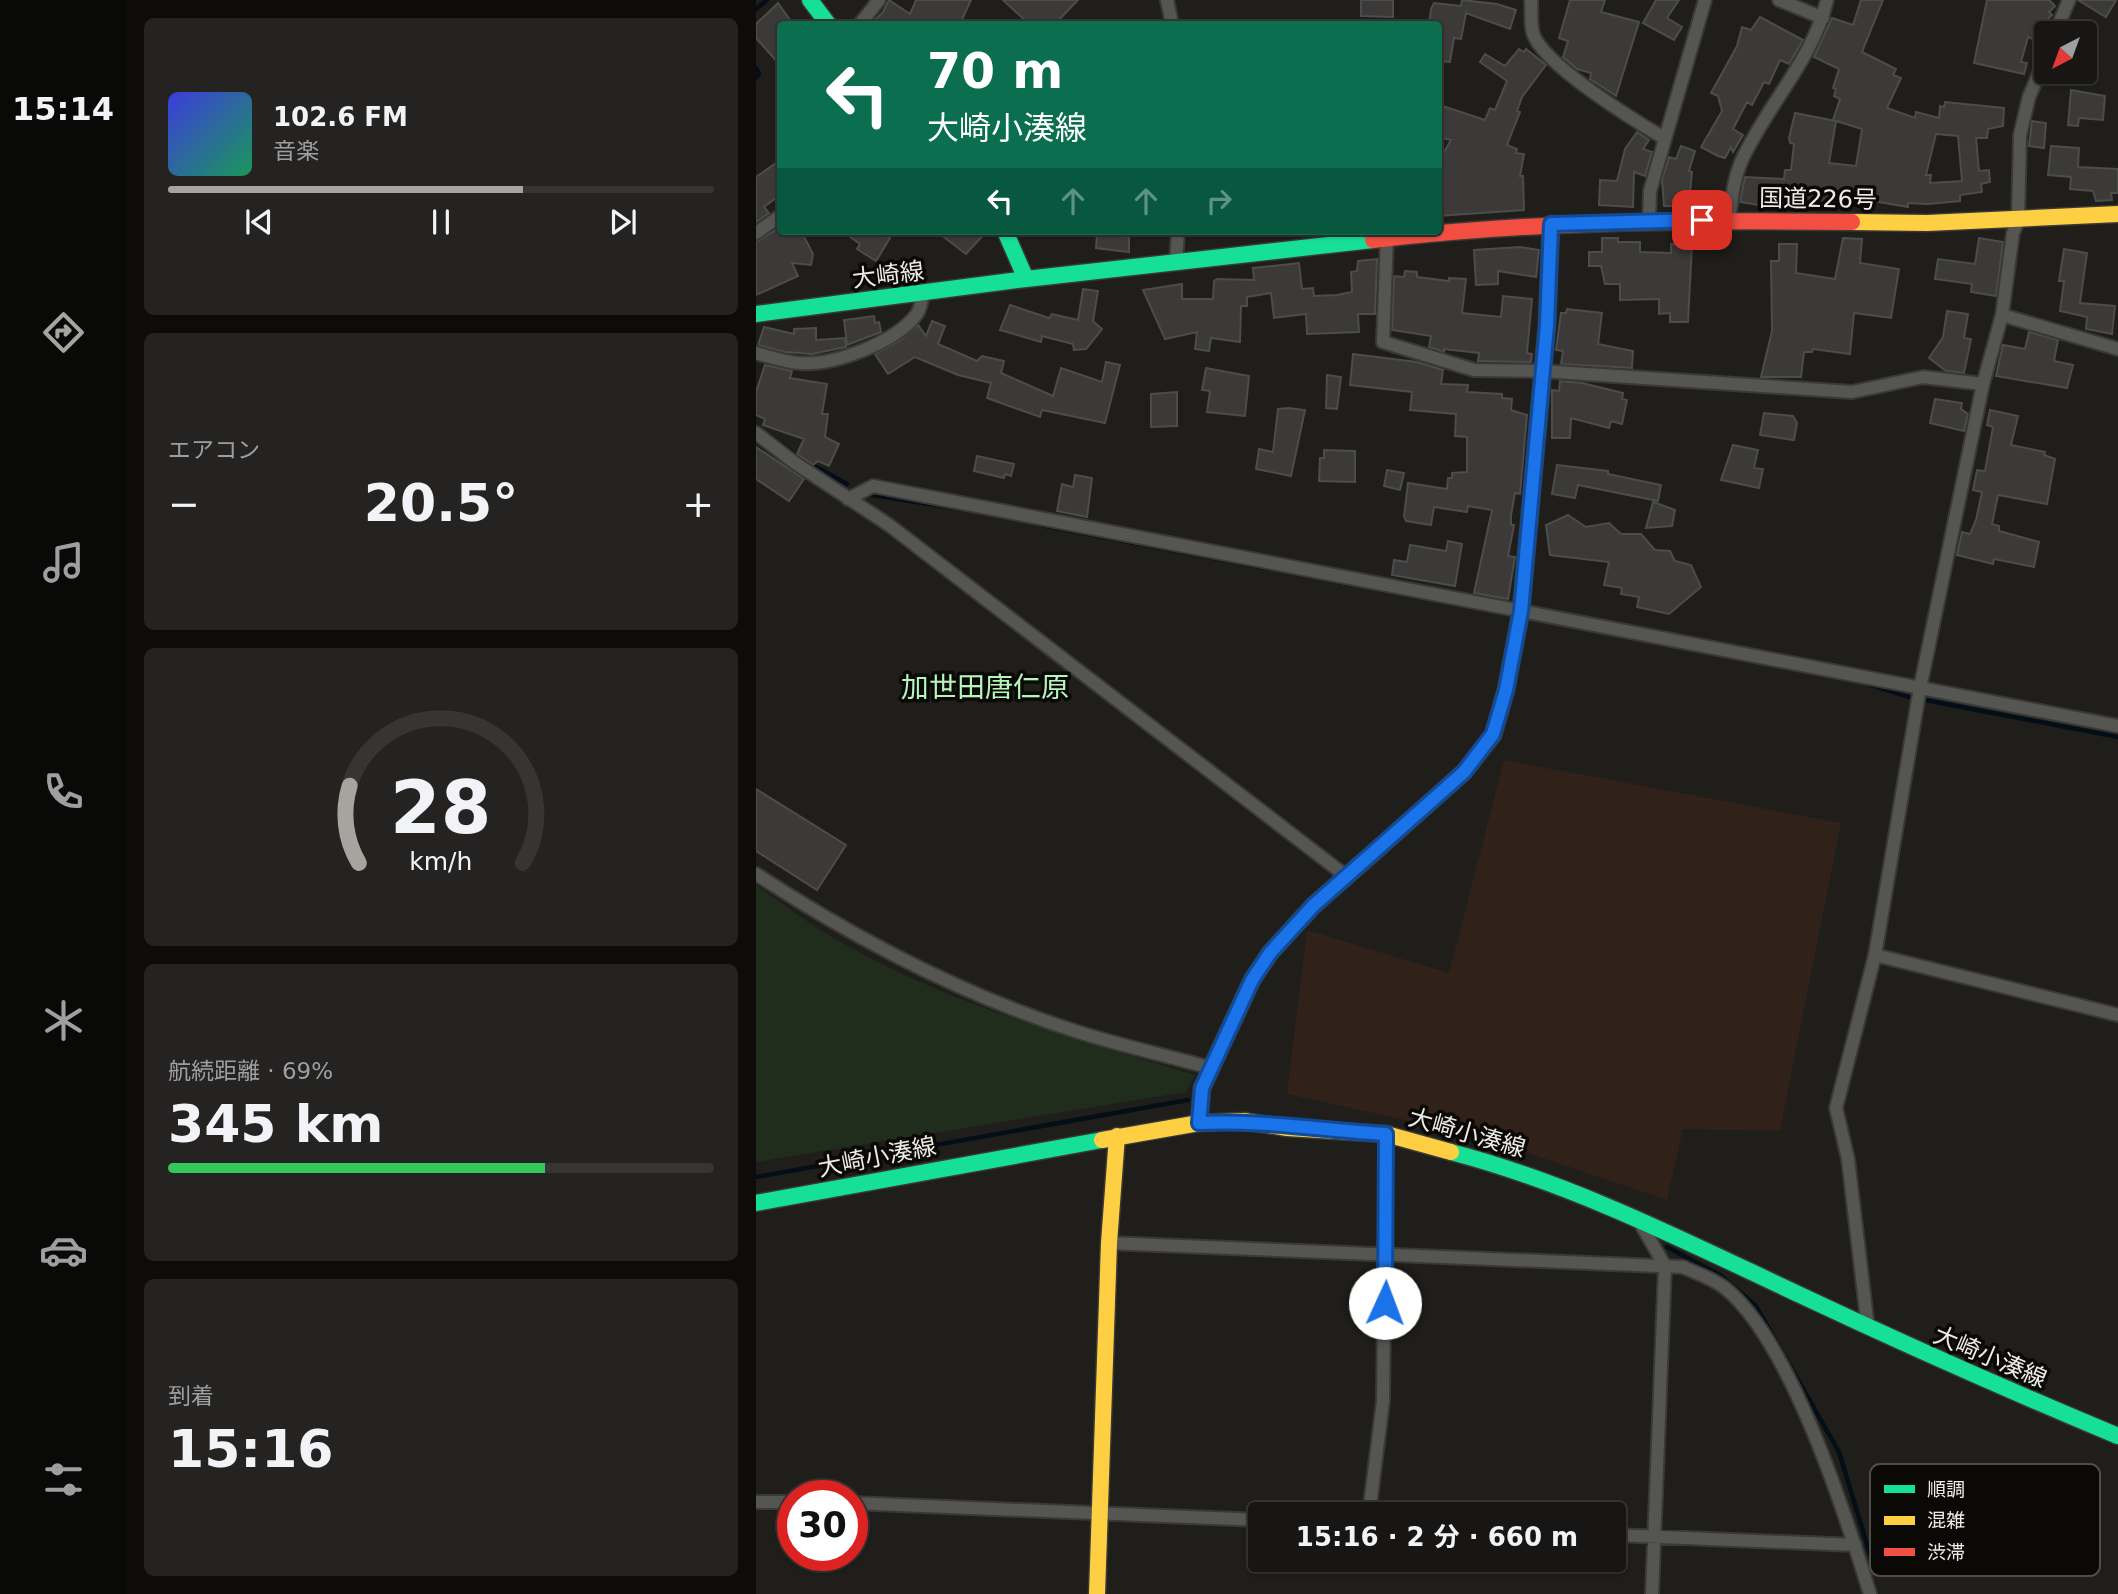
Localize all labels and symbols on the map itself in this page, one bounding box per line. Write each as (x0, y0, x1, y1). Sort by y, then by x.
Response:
north arrow (2034, 21, 2096, 84)
street label: 国道226号 (1759, 184, 1877, 214)
pin (1672, 190, 1732, 250)
street label: 大崎線 (851, 257, 925, 293)
district label: 加世田唐仁原 (901, 671, 1069, 704)
street label: 大崎小湊線 (1405, 1103, 1529, 1163)
street label: 大崎小湊線 (815, 1132, 939, 1182)
position arrow (1348, 1266, 1422, 1340)
street label: 大崎小湊線 (1929, 1321, 2051, 1393)
legend (1870, 1464, 2100, 1576)
text: 順調 (1927, 1478, 1965, 1500)
speed limit sign: 30 (777, 1480, 868, 1571)
text: 混雑 (1927, 1509, 1965, 1531)
text: 渋滞 (1927, 1541, 1965, 1563)

